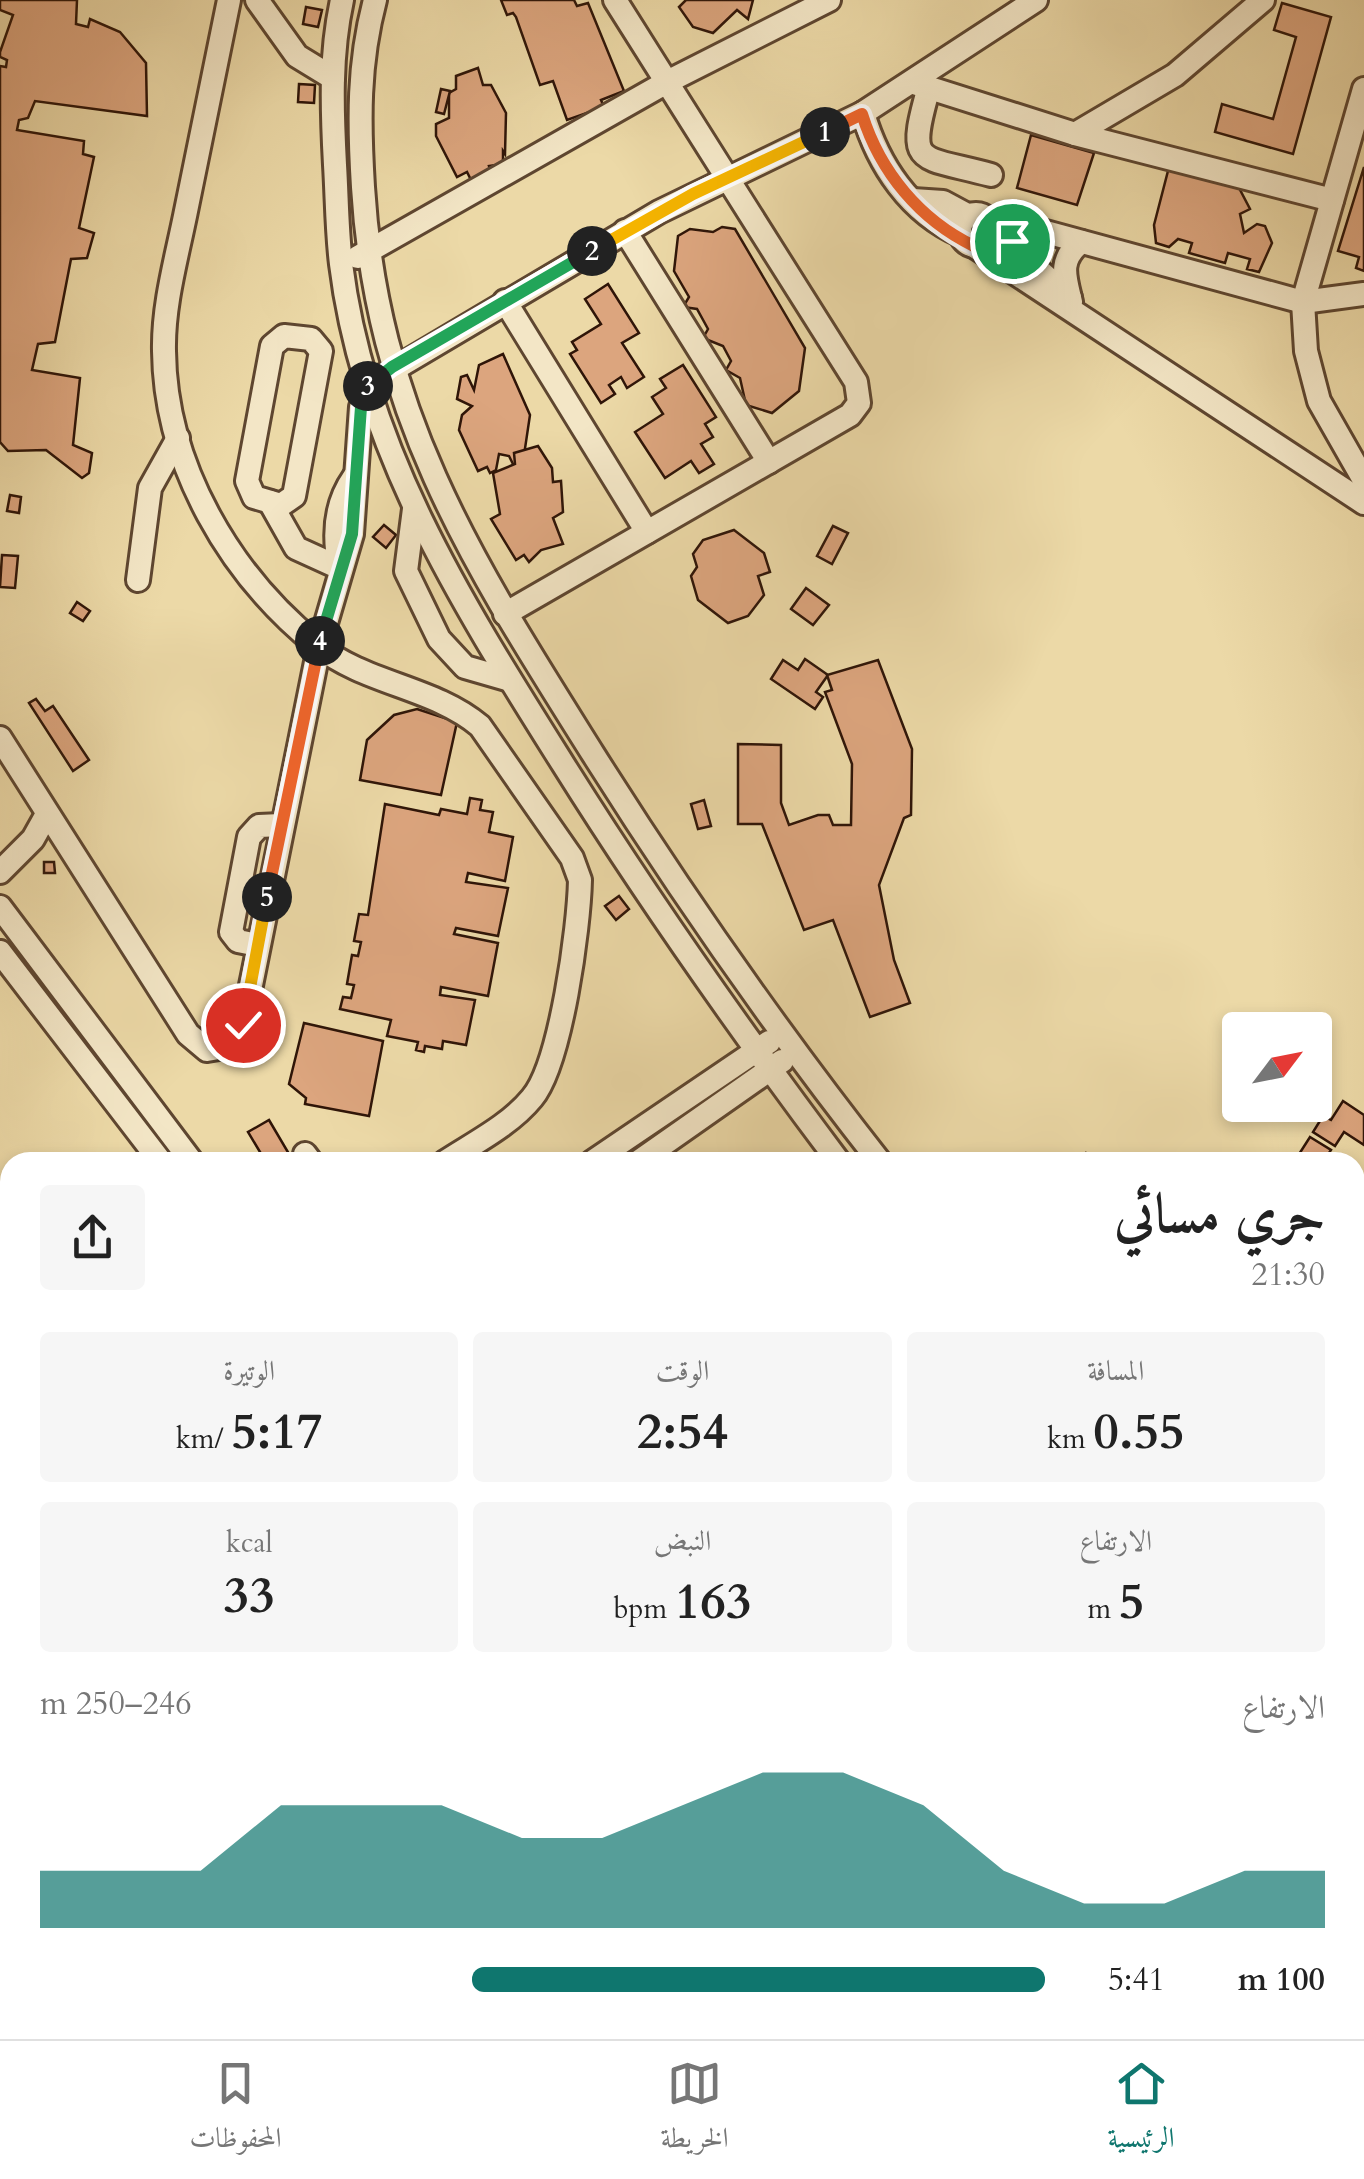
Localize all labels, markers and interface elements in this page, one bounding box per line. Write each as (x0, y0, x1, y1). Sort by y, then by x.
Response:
pin: 1 (800, 107, 850, 157)
text: 1 (818, 113, 832, 151)
pin (970, 199, 1055, 284)
icon: arrive (985, 214, 1040, 269)
pin: 2 (567, 226, 617, 276)
text: 2 (585, 232, 599, 270)
pin: 3 (343, 361, 393, 411)
text: 3 (361, 367, 375, 405)
pin: 4 (295, 616, 345, 666)
text: 4 (313, 622, 327, 660)
pin: 5 (242, 872, 292, 922)
text: 5 (260, 878, 274, 916)
pin (201, 983, 286, 1068)
icon: check (216, 998, 271, 1053)
north arrow (1222, 1012, 1332, 1122)
map controls (1222, 1012, 1332, 1122)
text: جري مسائي (1114, 1178, 1325, 1252)
button: share (40, 1185, 145, 1290)
text: 21:30 (1251, 1253, 1325, 1297)
text: الوتيرة (223, 1352, 275, 1390)
text: الوقت (656, 1352, 709, 1390)
text: المسافة (1087, 1352, 1144, 1390)
text: 5:17 (231, 1398, 322, 1466)
text: 2:54 (637, 1398, 728, 1466)
text: 0.55 (1093, 1398, 1185, 1466)
text: /km (176, 1420, 231, 1458)
text: km (1047, 1420, 1093, 1458)
text: النبض (654, 1522, 711, 1560)
text: الارتفاع (1080, 1522, 1152, 1560)
text: kcal (226, 1524, 273, 1562)
text: 33 (224, 1562, 275, 1630)
text: 163 (675, 1568, 752, 1636)
text: 5 (1119, 1568, 1144, 1636)
text: bpm (614, 1590, 675, 1628)
text: m (1087, 1590, 1119, 1628)
text: 246–250 m (40, 1682, 192, 1726)
text: الارتفاع (1242, 1686, 1325, 1730)
text: 5:41 (1108, 1958, 1165, 2002)
text: 100 m (1238, 1958, 1325, 2002)
tab: المحفوظات (189, 2056, 282, 2165)
tab: الخريطة (660, 2056, 729, 2165)
tab: الرئيسية (1107, 2056, 1175, 2165)

